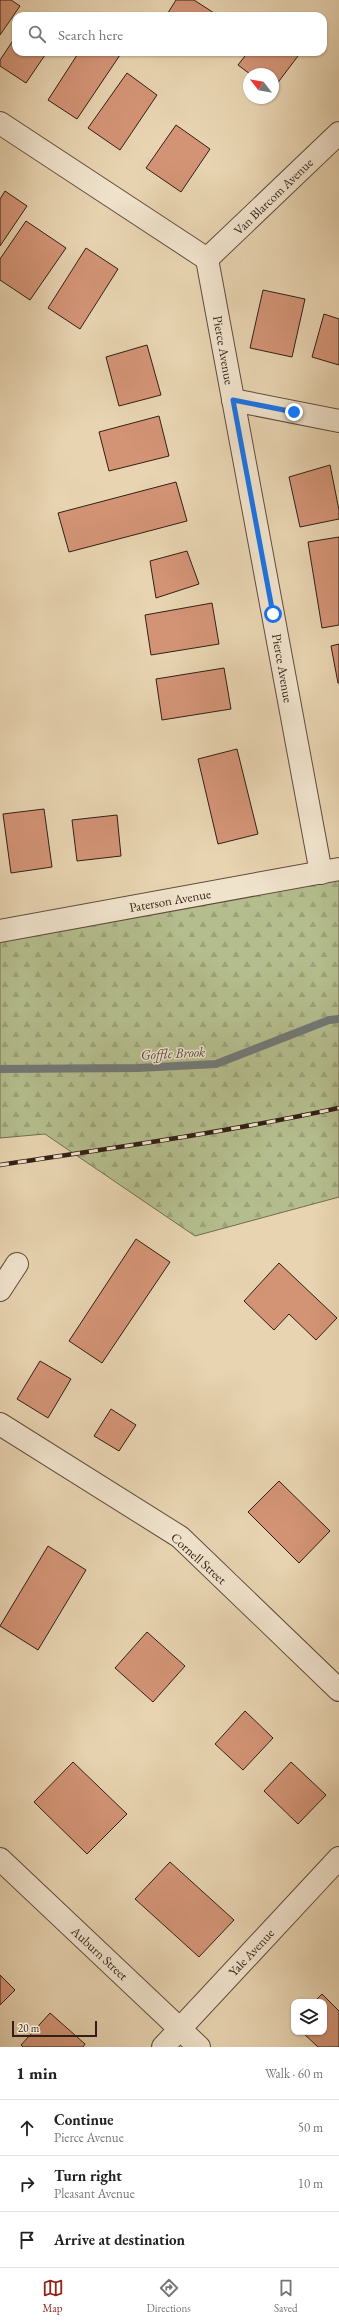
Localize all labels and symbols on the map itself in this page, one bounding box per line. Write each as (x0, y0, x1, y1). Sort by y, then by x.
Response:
north arrow (243, 68, 279, 104)
street label: Van Blarcom Avenue (230, 154, 317, 239)
street label: Pierce Avenue (209, 314, 238, 386)
route end (285, 403, 303, 421)
route start (264, 605, 282, 623)
street label: Pierce Avenue (268, 632, 297, 704)
street label: Paterson Avenue (128, 885, 212, 916)
water label: Goffle Brook (140, 1042, 206, 1064)
street label: Cornell Street (167, 1529, 230, 1588)
street label: Auburn Street (67, 1922, 132, 1984)
street label: Yale Avenue (225, 1925, 278, 1980)
scale bar (12, 2019, 97, 2038)

